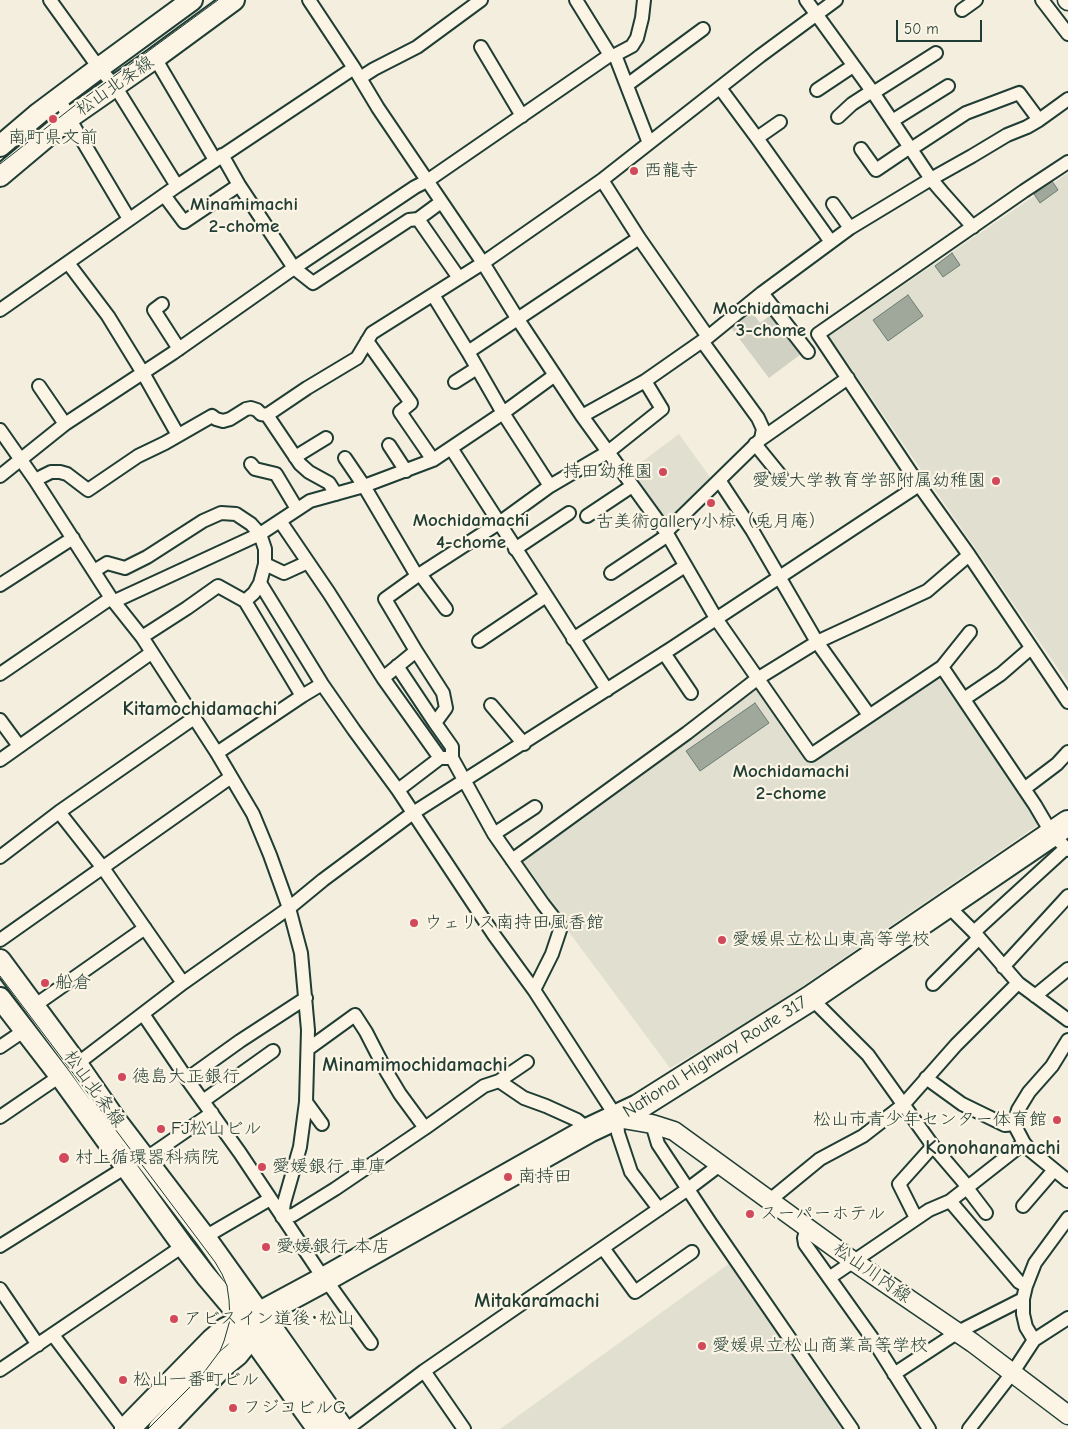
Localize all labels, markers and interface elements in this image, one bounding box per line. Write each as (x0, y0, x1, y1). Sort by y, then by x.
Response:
scale bar (898, 10, 984, 42)
text: 50 m (904, 20, 939, 38)
street label: 松山北条線 (72, 51, 158, 121)
marker: 南町県文前 (47, 113, 59, 125)
place label: 南町県文前 (8, 127, 98, 149)
place label: 西龍寺 (644, 160, 698, 182)
marker: 西龍寺 (628, 165, 640, 177)
district label: Minamimachi 2-chome (190, 194, 298, 238)
district label: Mochidamachi 3-chome (713, 298, 829, 342)
place label: 持田幼稚園 (563, 461, 653, 483)
marker: 持田幼稚園 (657, 466, 669, 478)
place label: 愛媛大学教育学部附属幼稚園 (752, 470, 986, 492)
marker: 愛媛大学教育学部附属幼稚園 (990, 475, 1002, 487)
marker: 古美術gallery小椋（兎月庵） (705, 497, 717, 509)
district label: Mochidamachi 4-chome (413, 510, 529, 554)
place label: 古美術gallery小椋（兎月庵） (596, 511, 826, 533)
district label: Kitamochidamachi (123, 697, 277, 721)
district label: Mochidamachi 2-chome (733, 761, 849, 805)
place label: ウェリス南持田風香館 (424, 912, 604, 934)
marker: ウェリス南持田風香館 (408, 917, 420, 929)
place label: 愛媛県立松山東高等学校 (732, 929, 930, 951)
marker: 愛媛県立松山東高等学校 (716, 934, 728, 946)
place label: 船倉 (55, 972, 91, 994)
marker: 船倉 (39, 977, 51, 989)
street label: National Highway Route 317 (619, 991, 811, 1123)
street label: 松山北条線 (59, 1046, 129, 1132)
district label: Minamimochidamachi (322, 1053, 508, 1077)
place label: 徳島大正銀行 (132, 1066, 240, 1088)
marker: 徳島大正銀行 (116, 1071, 128, 1083)
place label: 松山市青少年センター体育館 (813, 1109, 1047, 1131)
marker: 松山市青少年センター体育館 (1051, 1114, 1063, 1126)
place label: FJ松山ビル (171, 1118, 262, 1140)
marker: FJ松山ビル (155, 1123, 167, 1135)
district label: Konohanamachi (925, 1136, 1061, 1160)
place label: 村上循環器科病院 (75, 1147, 219, 1169)
marker: 村上循環器科病院 (57, 1151, 71, 1165)
place label: 愛媛銀行 車庫 (272, 1156, 386, 1178)
marker: 愛媛銀行 車庫 (256, 1161, 268, 1173)
place label: 南持田 (518, 1166, 572, 1188)
marker: 南持田 (502, 1171, 514, 1183)
place label: スーパーホテル (760, 1203, 885, 1225)
marker: スーパーホテル (744, 1208, 756, 1220)
place label: 愛媛銀行 本店 (276, 1236, 390, 1258)
street label: 松山川内線 (829, 1238, 915, 1308)
marker: 愛媛銀行 本店 (260, 1241, 272, 1253)
district label: Mitakaramachi (474, 1289, 600, 1313)
place label: アビスイン道後･松山 (184, 1308, 355, 1330)
marker: アビスイン道後･松山 (168, 1313, 180, 1325)
place label: 愛媛県立松山商業高等学校 (712, 1335, 928, 1357)
marker: 愛媛県立松山商業高等学校 (696, 1340, 708, 1352)
place label: 松山一番町ビル (133, 1369, 259, 1391)
marker: 松山一番町ビル (117, 1374, 129, 1386)
place label: フジコビルG (243, 1397, 346, 1419)
marker: フジコビルG (227, 1402, 239, 1414)

